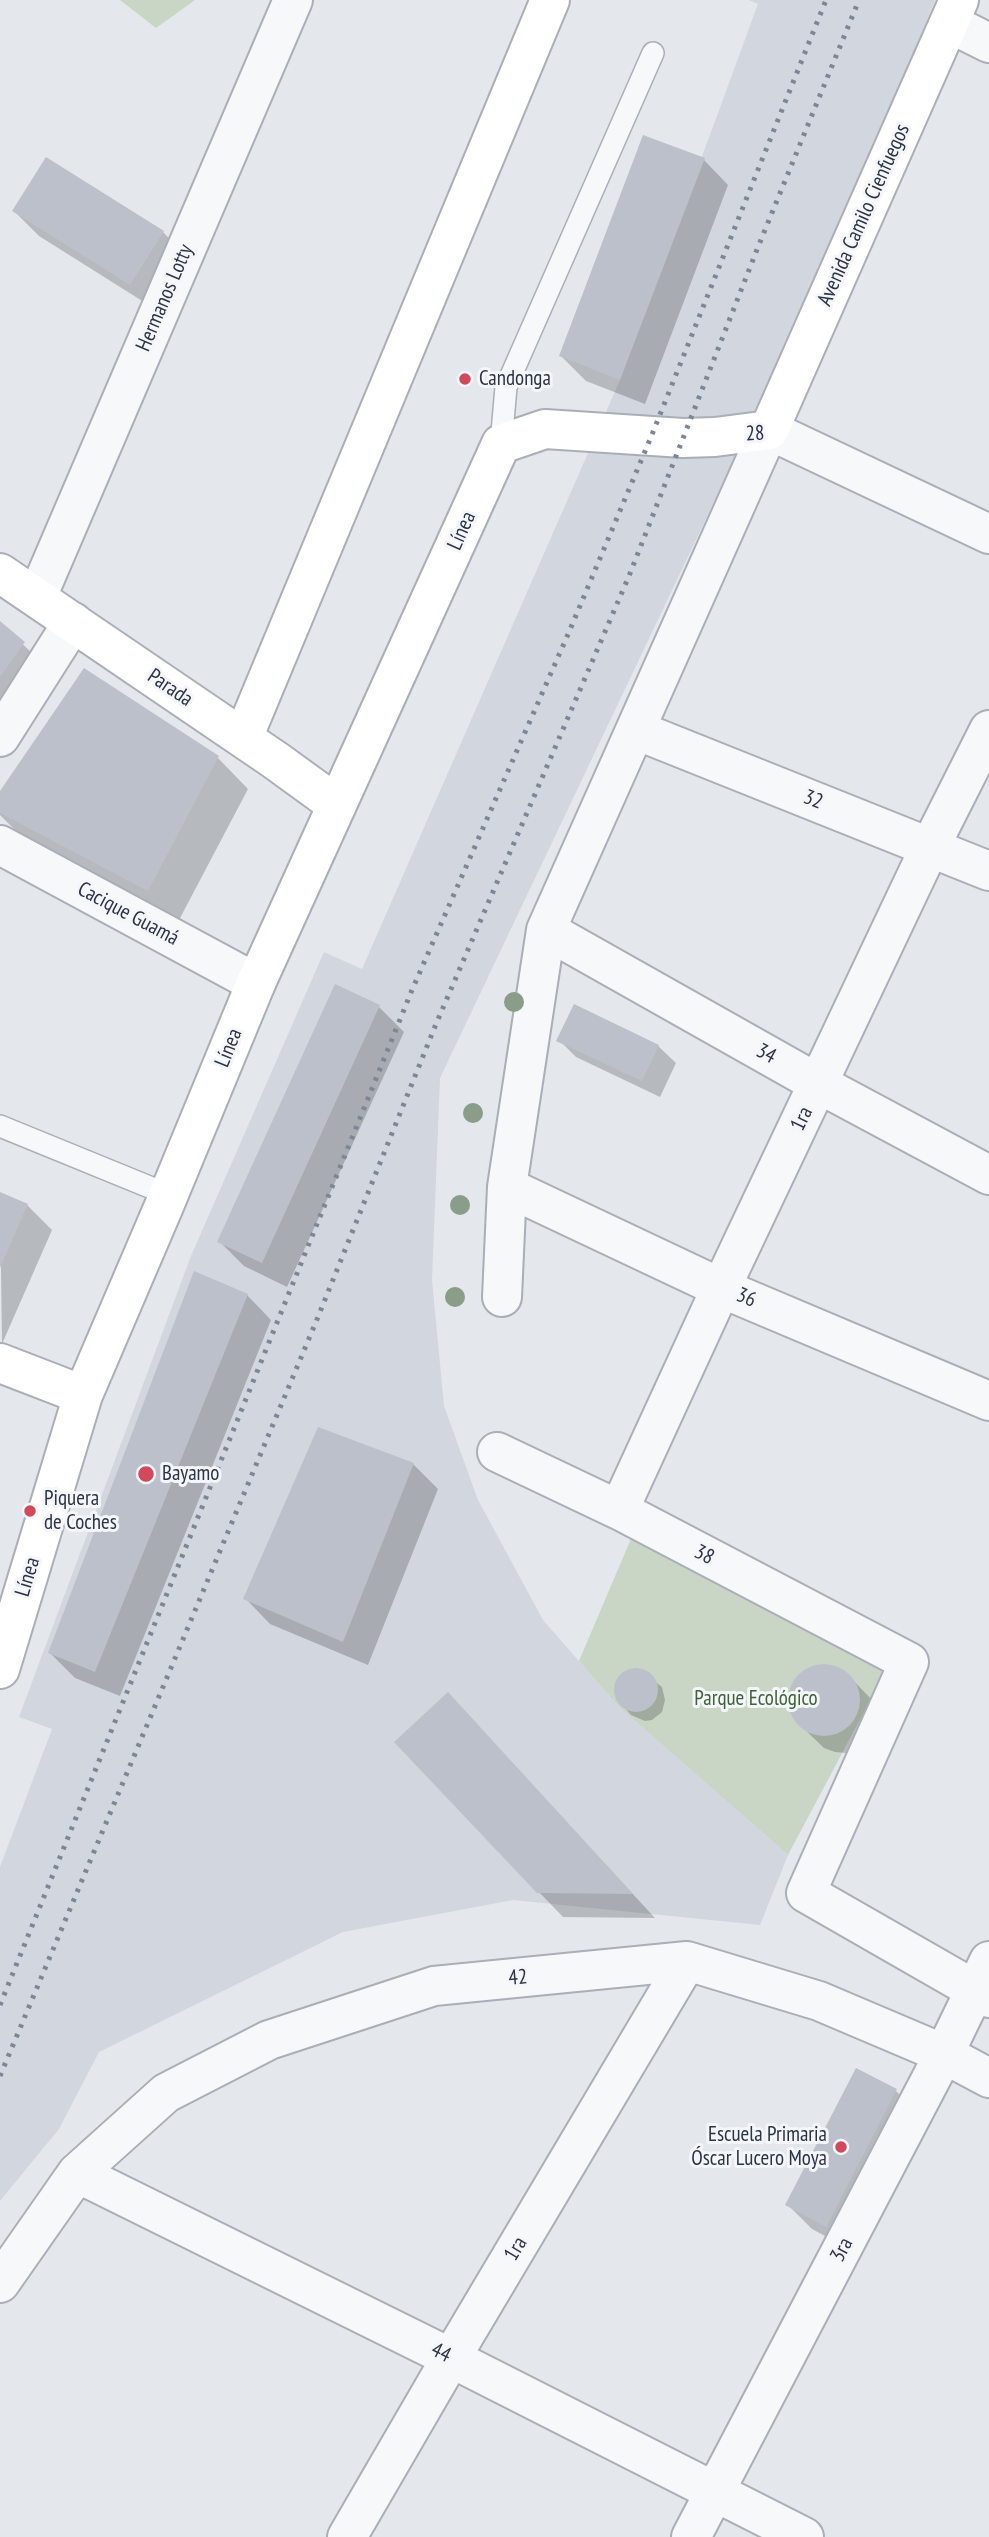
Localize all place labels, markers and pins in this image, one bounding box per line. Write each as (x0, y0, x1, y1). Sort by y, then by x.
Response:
place label: Candonga (479, 366, 551, 392)
marker: Candonga (457, 371, 473, 387)
place label: Bayamo (162, 1461, 219, 1487)
marker: Bayamo (136, 1464, 156, 1484)
place label: Piquera de Coches (44, 1486, 117, 1536)
marker: Piquera de Coches (22, 1503, 38, 1519)
place label: Escuela Primaria Óscar Lucero Moya (691, 2122, 827, 2172)
marker: Escuela Primaria Óscar Lucero Moya (833, 2139, 849, 2155)

